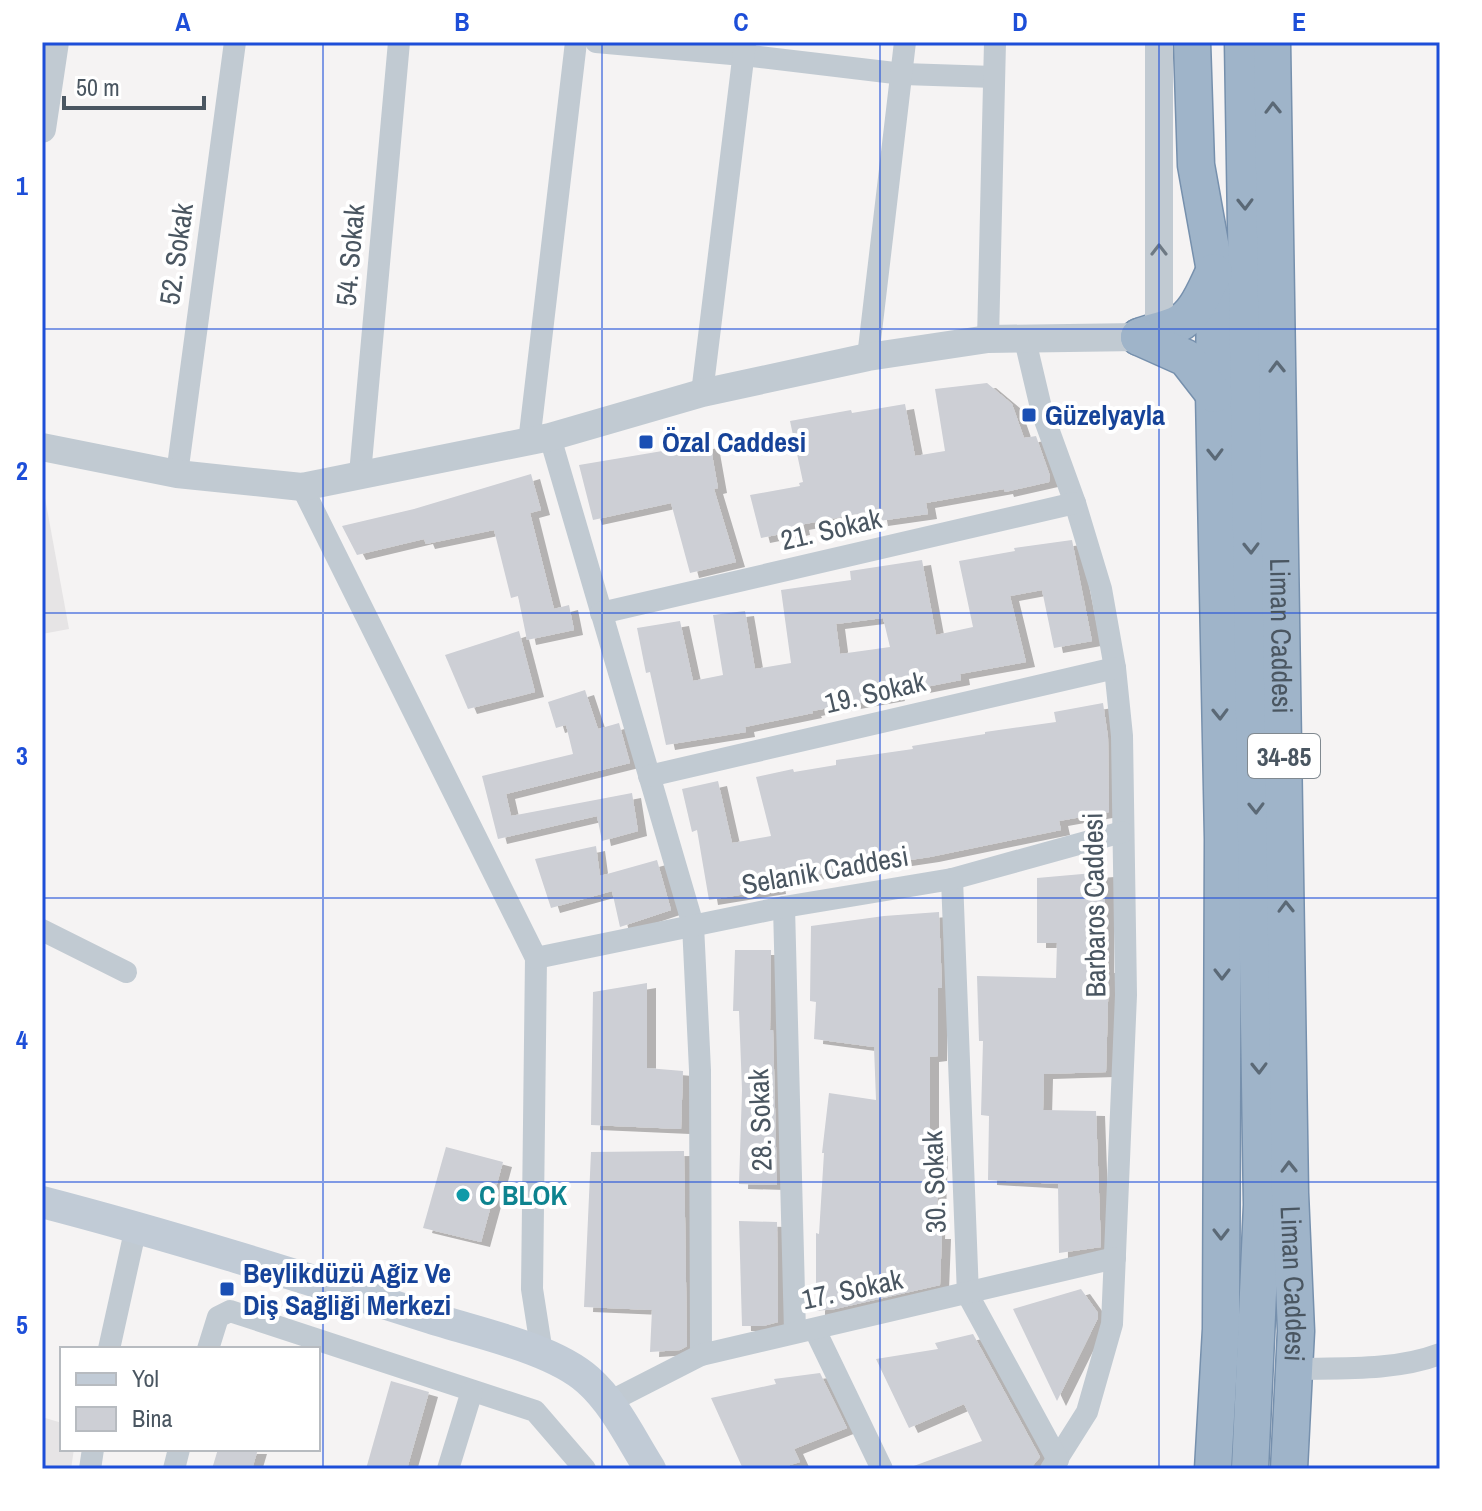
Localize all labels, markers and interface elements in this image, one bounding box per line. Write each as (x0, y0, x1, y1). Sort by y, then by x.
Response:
text: A (175, 4, 191, 39)
text: B (454, 4, 470, 39)
text: C (733, 4, 749, 39)
text: D (1012, 4, 1028, 39)
text: E (1292, 4, 1306, 39)
scale bar (64, 60, 204, 110)
text: 50 m (76, 71, 120, 103)
one-way arrow (1264, 101, 1282, 114)
text: 1 (16, 168, 28, 203)
one-way arrow (1237, 198, 1254, 211)
street label: 52. Sokak (150, 200, 202, 307)
street label: 54. Sokak (327, 202, 373, 308)
one-way arrow (1150, 243, 1168, 256)
one-way arrow (1269, 360, 1286, 373)
place label: Güzelyayla (1045, 396, 1165, 434)
marker: Güzelyayla (1020, 406, 1038, 424)
place label: Özal Caddesi (662, 423, 806, 461)
marker: Özal Caddesi (637, 433, 655, 451)
one-way arrow (1207, 448, 1224, 461)
text: 2 (16, 453, 28, 488)
street label: 21. Sokak (777, 499, 886, 559)
one-way arrow (1242, 542, 1260, 555)
street label: Liman Caddesi (1261, 558, 1302, 714)
street label: 19. Sokak (821, 662, 930, 722)
one-way arrow (1212, 708, 1229, 721)
road number: 34-85 (1248, 734, 1320, 778)
text: 3 (16, 738, 28, 773)
one-way arrow (1247, 802, 1264, 815)
street label: Barbaros Caddesi (1073, 812, 1115, 998)
street label: Selanik Caddesi (739, 837, 911, 903)
one-way arrow (1277, 900, 1295, 913)
one-way arrow (1213, 968, 1231, 981)
text: 4 (16, 1022, 28, 1057)
one-way arrow (1251, 1062, 1268, 1075)
street label: 28. Sokak (739, 1068, 781, 1172)
street label: 30. Sokak (913, 1130, 955, 1234)
one-way arrow (1281, 1160, 1298, 1173)
place label: C BLOK (479, 1176, 567, 1214)
marker: C BLOK (454, 1186, 472, 1204)
street label: Liman Caddesi (1272, 1205, 1315, 1363)
one-way arrow (1212, 1228, 1230, 1241)
place label: Beylikdüzü Ağiz Ve Diş Sağliği Merkezi (243, 1254, 451, 1324)
street label: 17. Sokak (798, 1260, 906, 1318)
marker: Beylikdüzü Ağiz Ve Diş Sağliği Merkezi (218, 1280, 236, 1298)
text: 5 (16, 1307, 28, 1342)
legend (60, 1347, 320, 1451)
text: Yol (132, 1362, 159, 1394)
text: Bina (132, 1402, 173, 1434)

